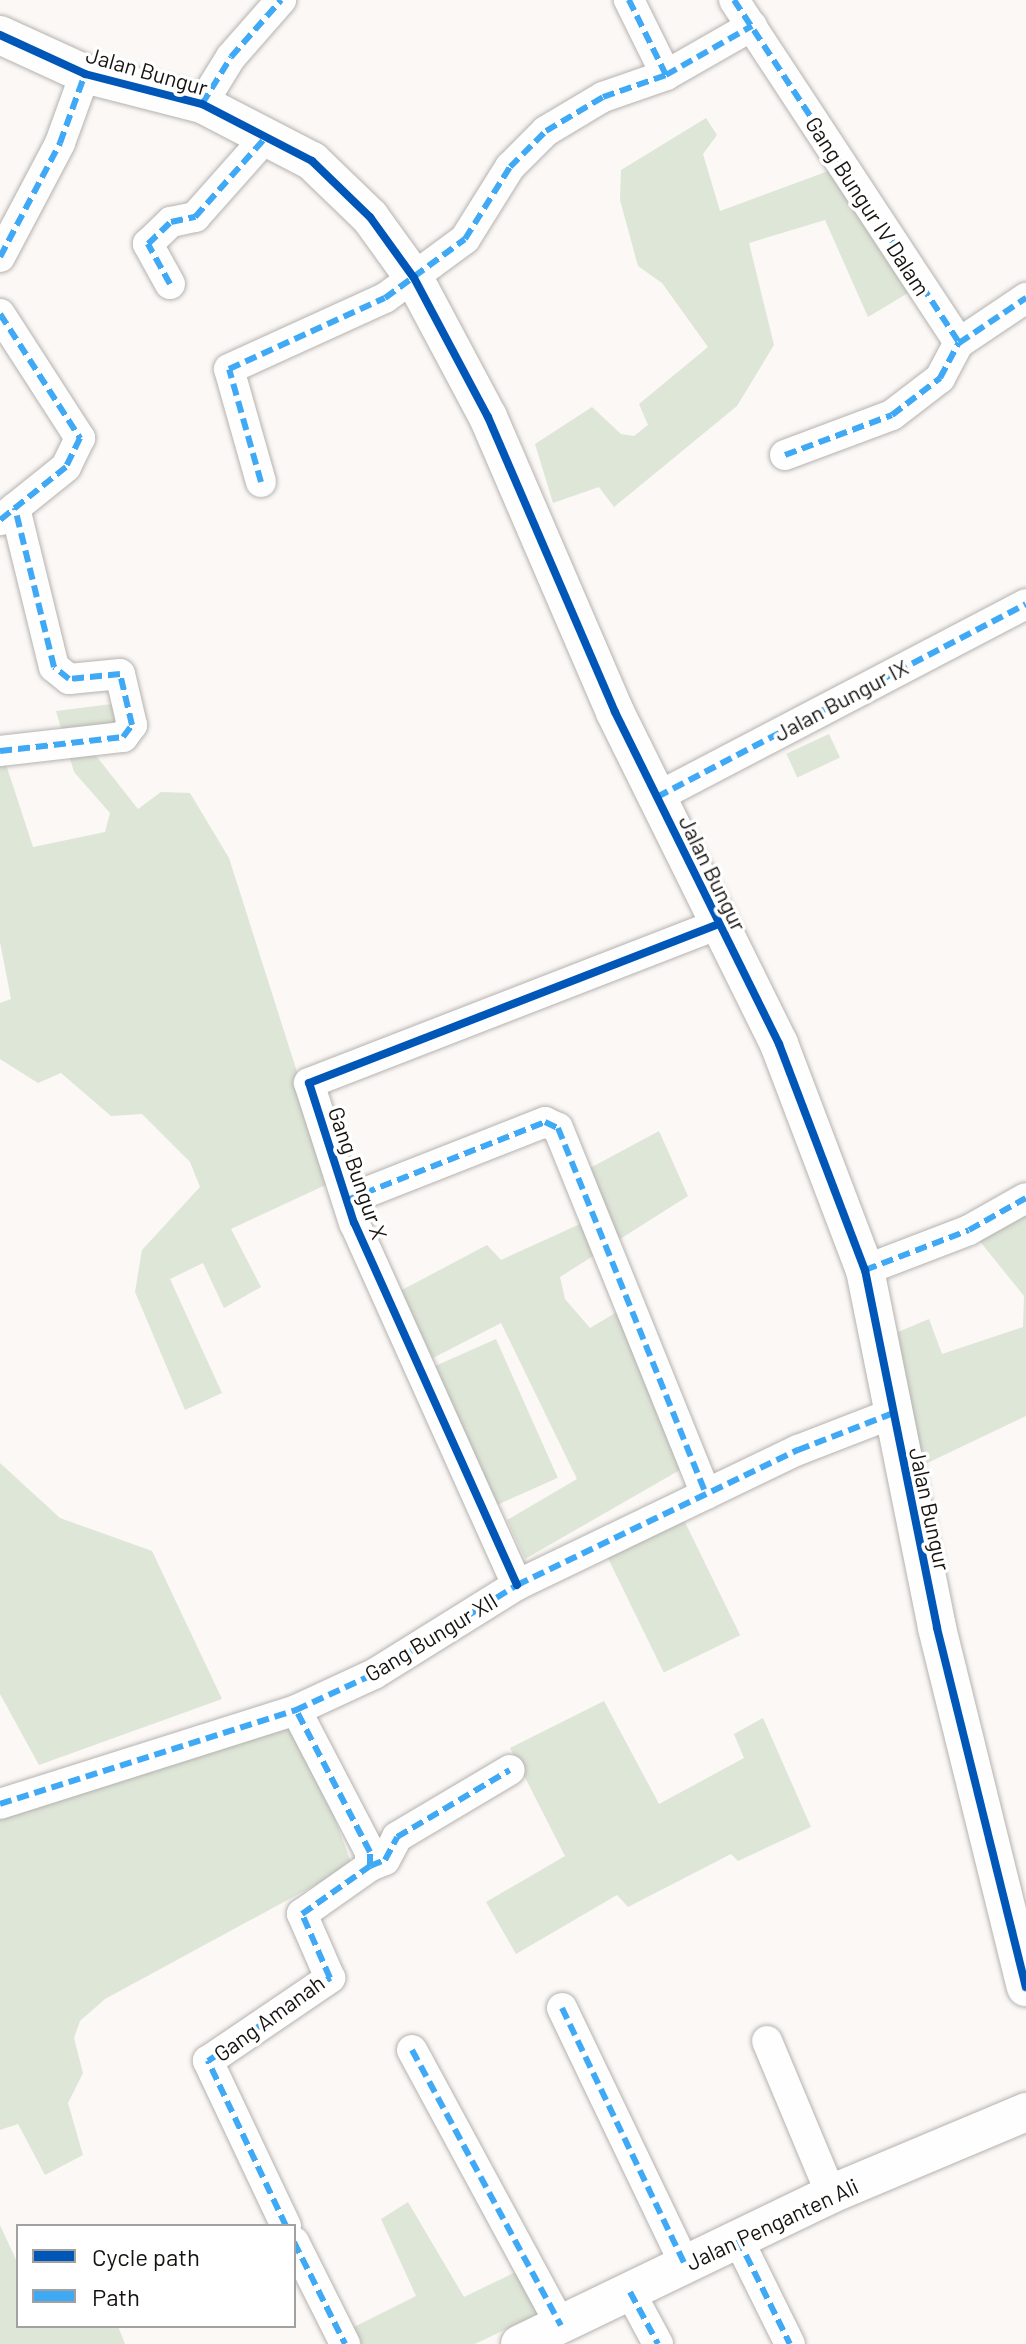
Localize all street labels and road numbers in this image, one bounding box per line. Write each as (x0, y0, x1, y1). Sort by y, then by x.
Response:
street label: Jalan Bungur (83, 41, 211, 101)
street label: Gang Bungur IV Dalam (800, 112, 936, 300)
street label: Jalan Bungur IX (769, 654, 913, 746)
street label: Jalan Bungur (674, 811, 752, 935)
street label: Gang Bungur X (323, 1103, 393, 1243)
street label: Jalan Bungur (904, 1445, 956, 1573)
street label: Gang Bungur XII (360, 1587, 502, 1687)
street label: Gang Amanah (209, 1969, 329, 2067)
street label: Jalan Penganten Ali (682, 2172, 862, 2276)

